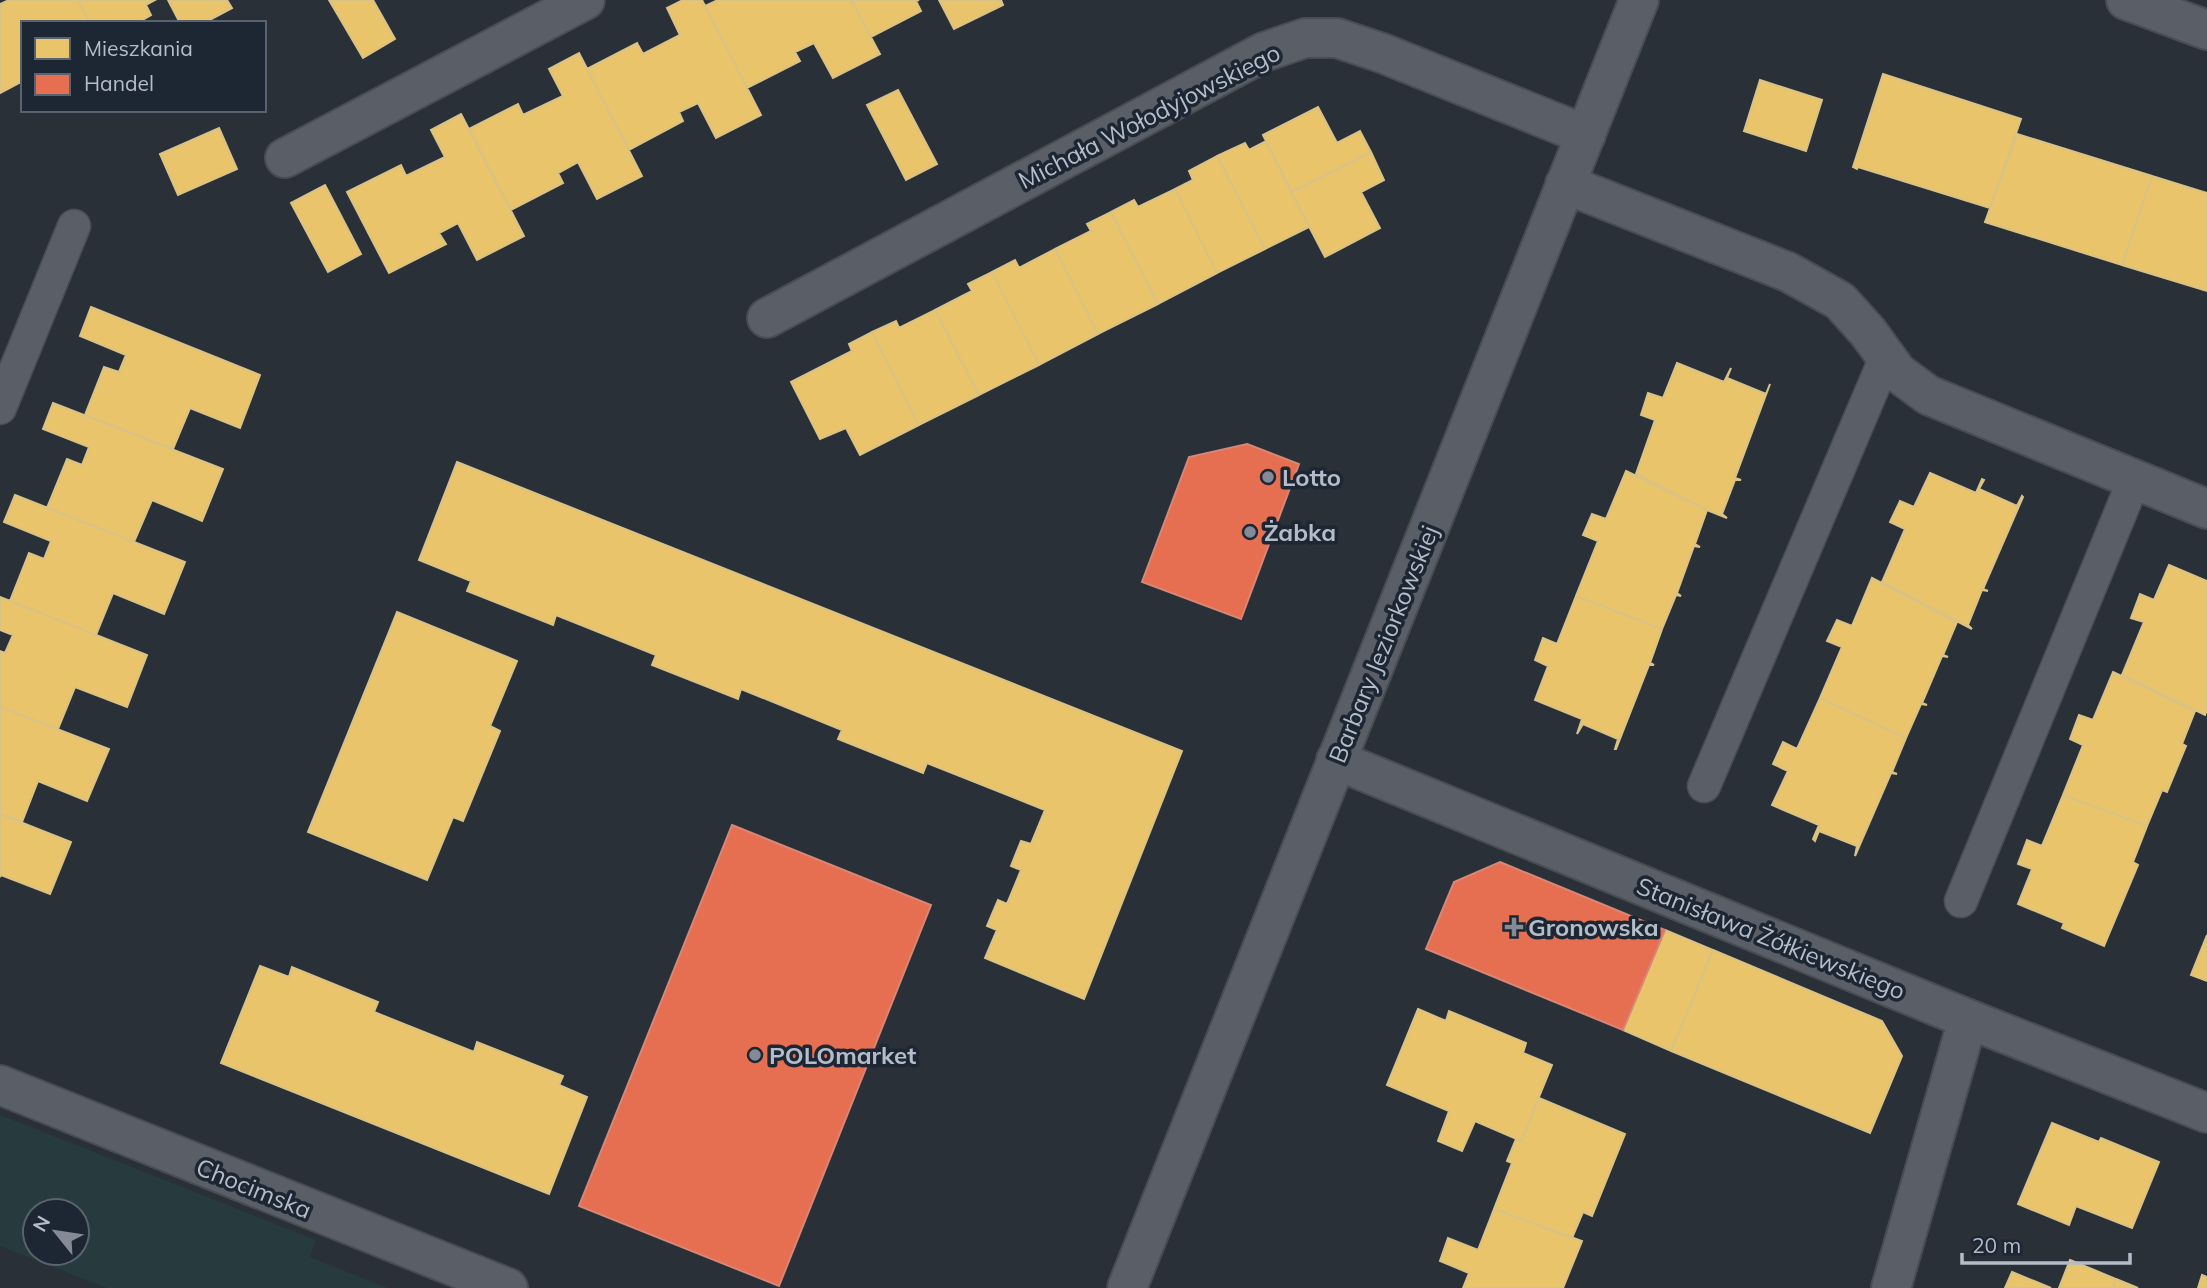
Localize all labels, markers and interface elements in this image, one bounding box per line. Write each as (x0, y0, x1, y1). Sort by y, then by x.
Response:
legend (21, 21, 266, 112)
text: Mieszkania (84, 35, 193, 61)
street label: Michała Wołodyjowskiego (1013, 37, 1285, 195)
text: Handel (84, 70, 154, 96)
place label: Lotto (1282, 462, 1341, 492)
marker: Lotto (1260, 469, 1276, 485)
place label: Żabka (1264, 517, 1336, 547)
street label: Barbary Jeziorkowskiej (1322, 521, 1444, 767)
marker: Żabka (1242, 524, 1258, 540)
street label: Stanisława Żółkiewskiego (1632, 870, 1910, 1006)
place label: Gronowska (1528, 912, 1659, 942)
marker: Gronowska (1506, 919, 1522, 935)
place label: POLOmarket (769, 1040, 916, 1070)
marker: POLOmarket (747, 1047, 763, 1063)
street label: Chocimska (192, 1151, 316, 1225)
north arrow (21, 1197, 91, 1267)
text: N (27, 1211, 55, 1236)
scale bar (1962, 1222, 2130, 1266)
text: 20 m (1972, 1232, 2021, 1258)

